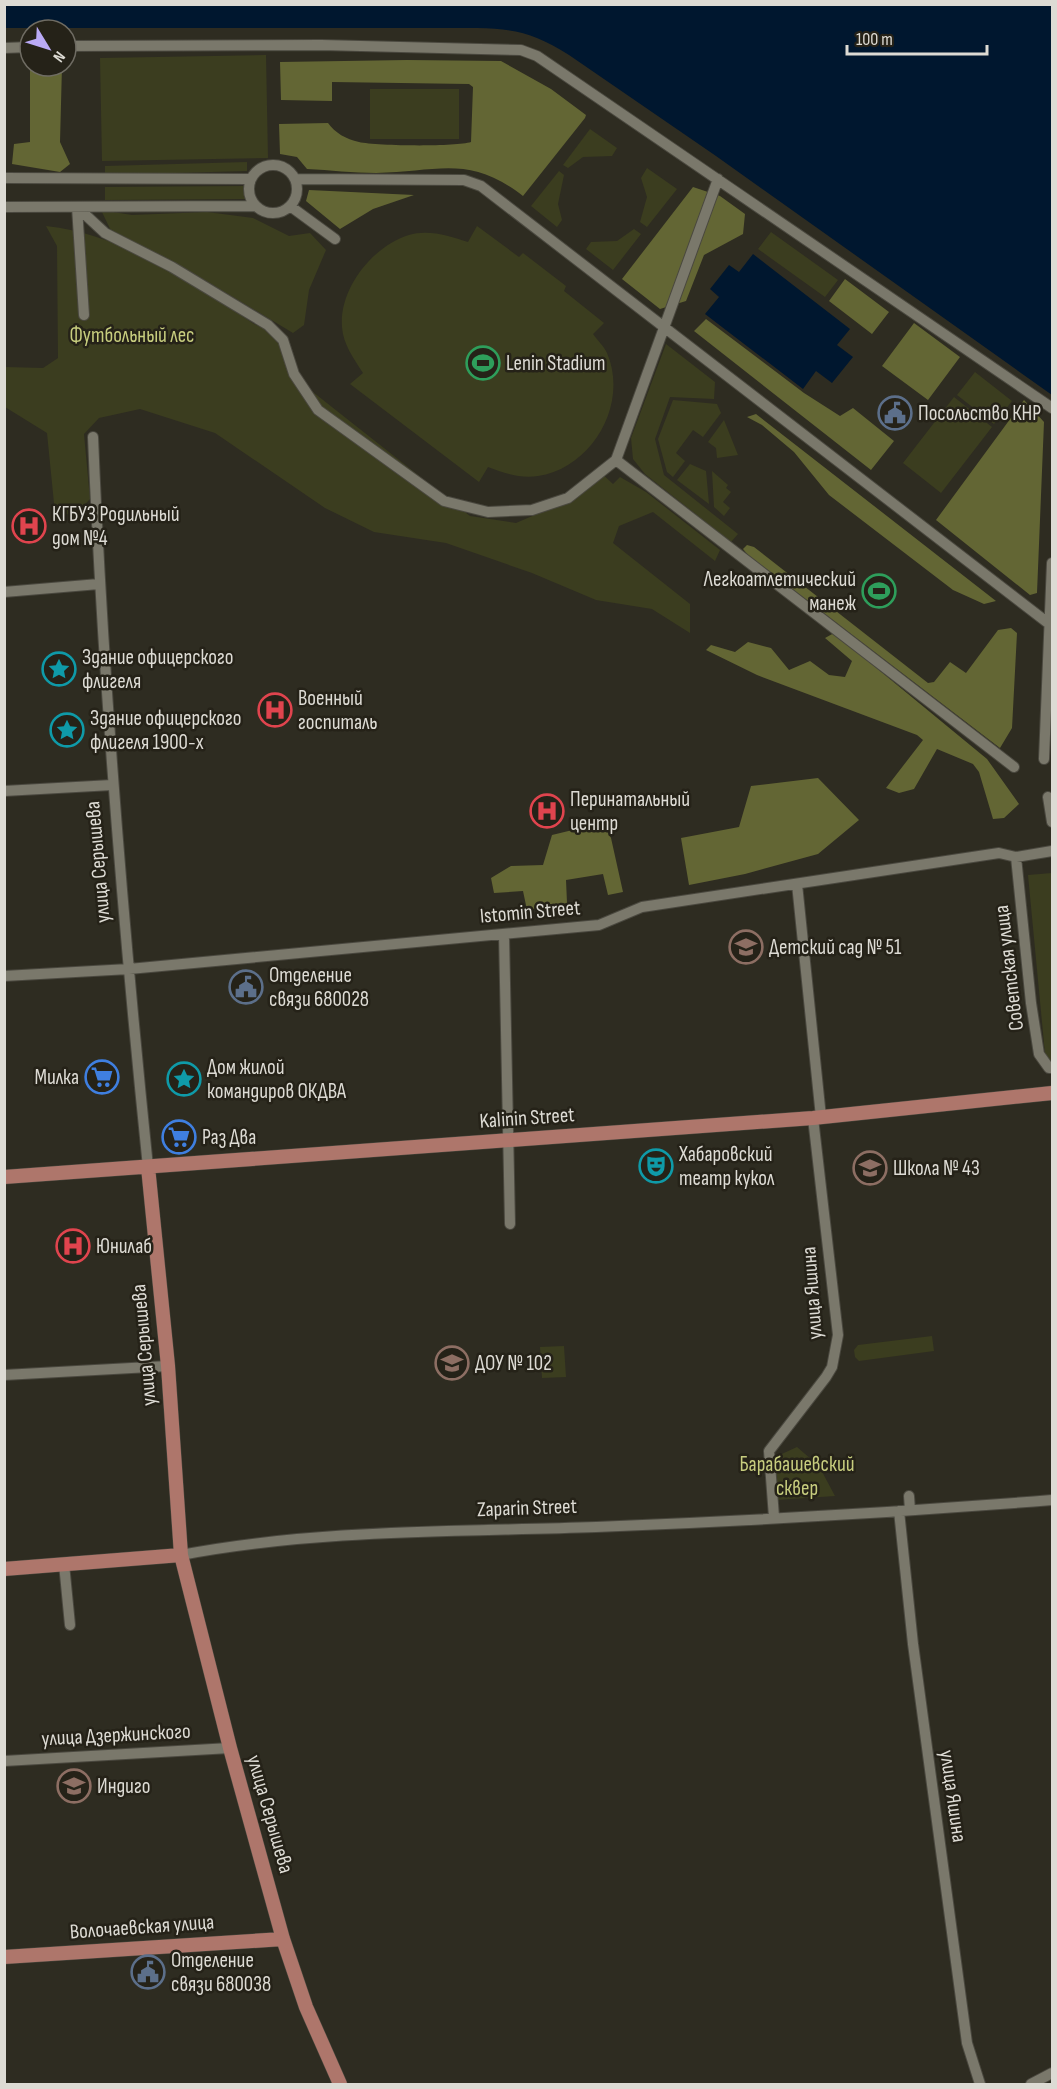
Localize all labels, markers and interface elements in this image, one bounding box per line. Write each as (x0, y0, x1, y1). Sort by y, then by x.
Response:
north arrow (18, 18, 78, 78)
scale bar (847, 18, 986, 56)
text: 100 m (856, 29, 893, 50)
text: N (49, 47, 69, 66)
park label: Футбольный лес (70, 323, 194, 348)
sports icon: Lenin Stadium (465, 345, 501, 381)
place label: Lenin Stadium (506, 351, 606, 376)
public building icon: Посольство КНР (877, 395, 913, 431)
place label: Посольство КНР (918, 401, 1041, 426)
place label: КГБУЗ Родильный дом №4 (52, 502, 179, 551)
hospital icon: КГБУЗ Родильный дом №4 (11, 508, 47, 544)
place label: Легкоатлетический манеж (703, 567, 857, 616)
sports icon: Легкоатлетический манеж (861, 573, 897, 609)
place label: Здание офицерского флигеля (82, 645, 233, 694)
place icon: Здание офицерского флигеля (41, 651, 77, 687)
place label: Военный госпиталь (298, 686, 378, 735)
hospital icon: Военный госпиталь (257, 692, 293, 728)
place label: Здание офицерского флигеля 1900-х (90, 706, 241, 755)
place icon: Здание офицерского флигеля 1900-х (49, 712, 85, 748)
place label: Перинатальный центр (570, 787, 690, 836)
hospital icon: Перинатальный центр (529, 793, 565, 829)
street label: улица Серышева (80, 800, 116, 924)
street label: Istomin Street (479, 895, 581, 929)
street label: Советская улица (989, 904, 1029, 1032)
school or university icon: Детский сад № 51 (728, 929, 764, 965)
place label: Детский сад № 51 (769, 935, 902, 960)
place label: Отделение связи 680028 (269, 963, 369, 1012)
public building icon: Отделение связи 680028 (228, 969, 264, 1005)
place label: Дом жилой командиров ОКДВА (207, 1055, 347, 1104)
supermarket icon: Милка (84, 1059, 120, 1095)
place icon: Дом жилой командиров ОКДВА (166, 1061, 202, 1097)
place label: Милка (34, 1065, 79, 1090)
street label: Kalinin Street (479, 1102, 575, 1134)
supermarket icon: Раз Два (161, 1119, 197, 1155)
place label: Раз Два (202, 1125, 256, 1150)
place label: Хабаровский театр кукол (678, 1142, 775, 1191)
theatre icon: Хабаровский театр кукол (638, 1148, 674, 1184)
school or university icon: Школа № 43 (852, 1150, 888, 1186)
place label: Школа № 43 (893, 1156, 980, 1181)
hospital icon: Юнилаб (55, 1228, 91, 1264)
place label: Юнилаб (96, 1234, 152, 1259)
street label: улица Яшина (796, 1246, 828, 1340)
street label: улица Серышева (126, 1283, 162, 1407)
school or university icon: ДОУ № 102 (434, 1345, 470, 1381)
place label: ДОУ № 102 (475, 1351, 552, 1376)
park label: Барабашевский сквер (739, 1452, 855, 1501)
street label: Zaparin Street (477, 1494, 577, 1522)
street label: улица Дзержинского (41, 1719, 191, 1751)
street label: улица Яшина (934, 1748, 972, 1844)
street label: улица Серышева (241, 1752, 299, 1876)
school or university icon: Индиго (56, 1768, 92, 1804)
place label: Индиго (97, 1774, 150, 1799)
street label: Волочаевская улица (69, 1909, 215, 1945)
place label: Отделение связи 680038 (171, 1948, 271, 1997)
public building icon: Отделение связи 680038 (130, 1954, 166, 1990)

